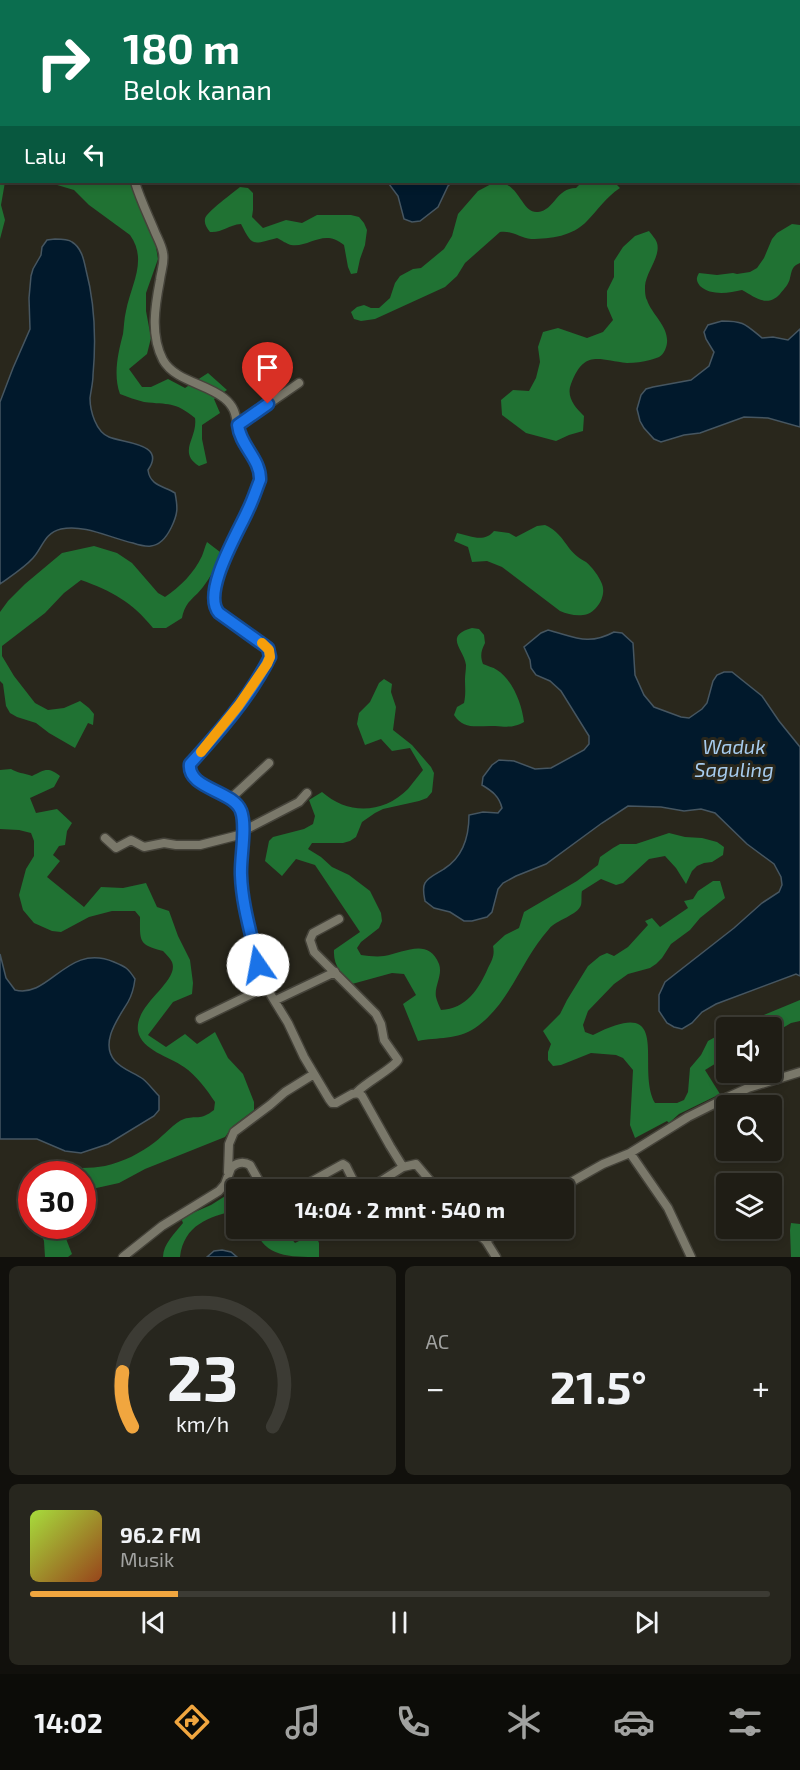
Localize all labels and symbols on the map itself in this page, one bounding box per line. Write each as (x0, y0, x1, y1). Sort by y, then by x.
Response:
pin (242, 342, 293, 404)
water label: Waduk Saguling (694, 734, 774, 781)
position arrow (226, 933, 290, 997)
speed limit sign: 30 (18, 1161, 96, 1239)

